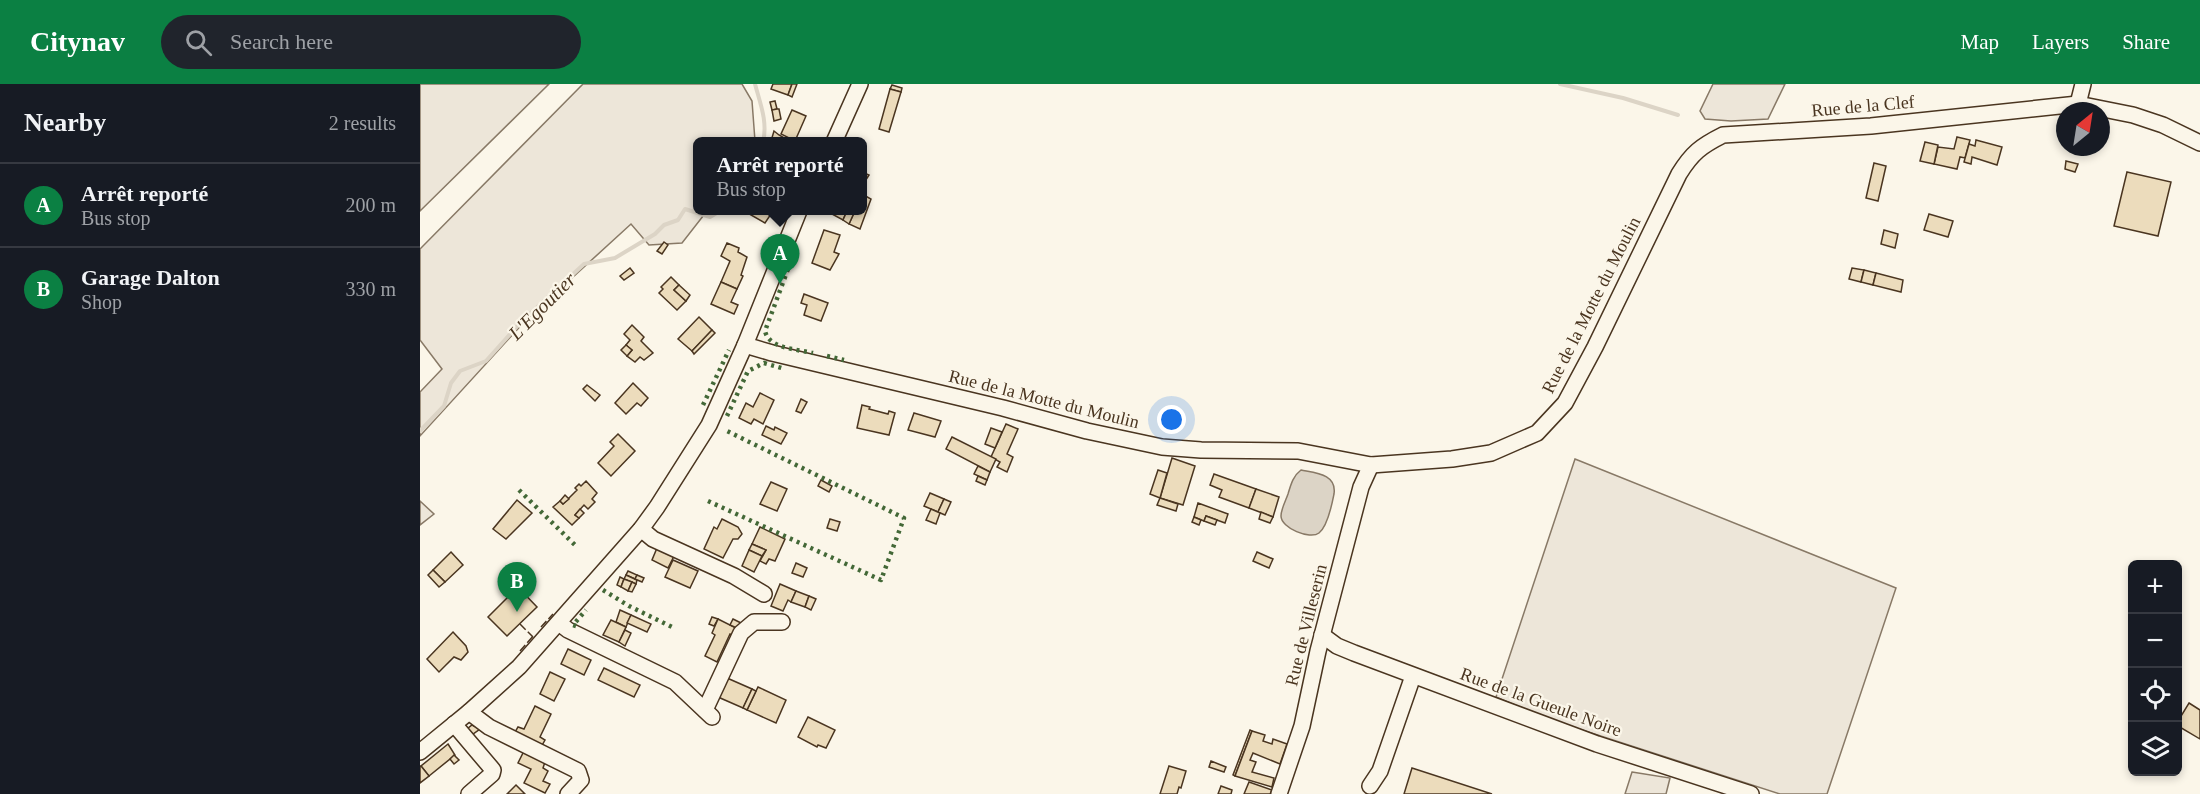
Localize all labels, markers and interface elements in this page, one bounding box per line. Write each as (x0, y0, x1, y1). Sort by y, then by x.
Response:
search box (161, 15, 581, 69)
text: Citynav (30, 26, 125, 57)
icon: search (182, 26, 215, 59)
text: Search here (230, 29, 333, 54)
text: Map (1961, 30, 1999, 54)
text: Layers (2032, 30, 2089, 54)
text: Share (2122, 30, 2170, 54)
street label: Rue de la Clef (1811, 92, 1915, 120)
north arrow (2056, 102, 2110, 156)
text: Nearby (24, 108, 106, 137)
text: 2 results (329, 112, 396, 134)
popup (693, 137, 867, 215)
text: Arrêt reporté (716, 152, 844, 177)
text: Bus stop (716, 178, 786, 200)
text: Arrêt reporté (81, 181, 208, 206)
text: A (36, 194, 51, 216)
text: 200 m (345, 194, 396, 216)
text: Bus stop (81, 207, 150, 229)
street label: Rue de la Motte du Moulin (1538, 213, 1644, 397)
pin: A (760, 234, 800, 284)
text: Garage Dalton (81, 265, 220, 290)
water label: L'Egoutier (503, 268, 581, 345)
text: B (37, 278, 50, 300)
text: 330 m (345, 278, 396, 300)
text: Shop (81, 291, 122, 313)
street label: Rue de la Motte du Moulin (947, 366, 1141, 432)
your location (1157, 405, 1186, 434)
map controls (2128, 560, 2182, 776)
button: + (2128, 560, 2182, 614)
pin: B (498, 562, 536, 612)
street label: Rue de Villeserin (1281, 562, 1331, 688)
button: − (2128, 614, 2182, 668)
street label: Rue de la Gueule Noire (1458, 664, 1624, 740)
button: locate (2128, 668, 2182, 722)
button: layers (2128, 722, 2182, 776)

